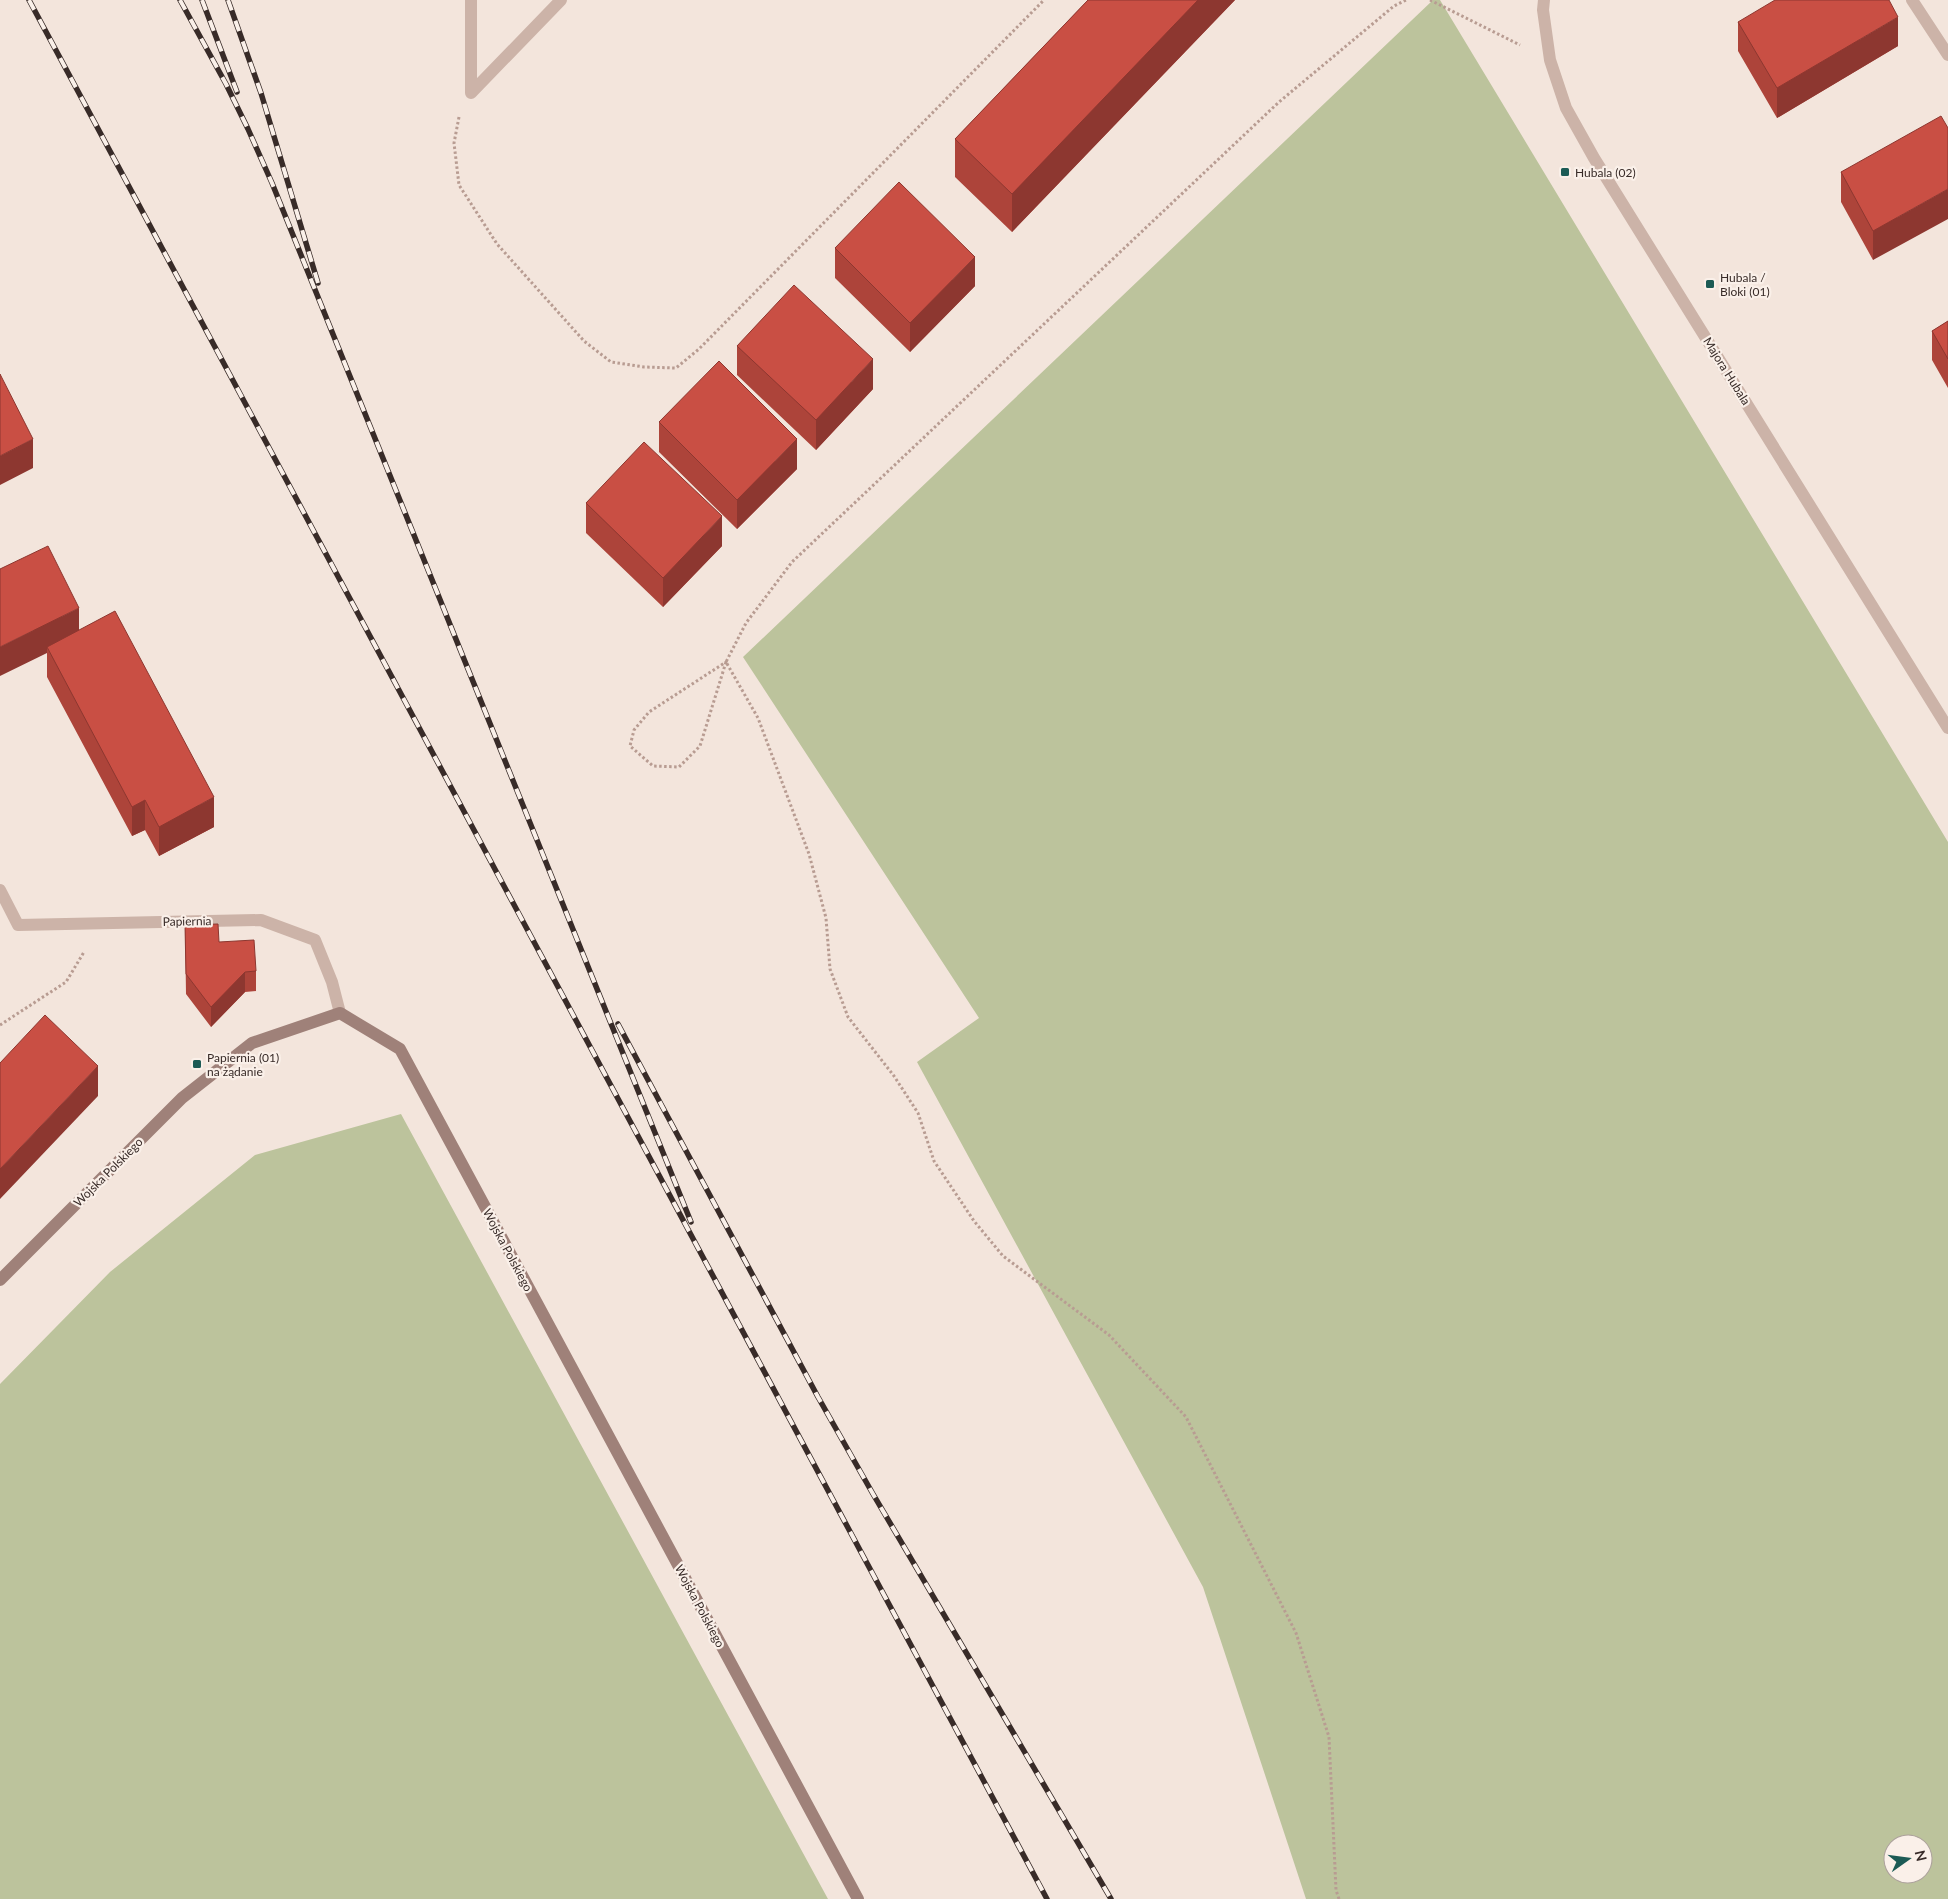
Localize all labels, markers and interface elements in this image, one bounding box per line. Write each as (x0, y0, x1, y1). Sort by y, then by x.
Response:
place label: Hubala (02) (1575, 165, 1636, 180)
marker: Hubala (02) (1559, 166, 1571, 178)
place label: Hubala / Bloki (01) (1720, 270, 1770, 299)
marker: Hubala / Bloki (01) (1704, 278, 1716, 290)
street label: Majora Hubala (1700, 334, 1754, 408)
street label: Papiernia (162, 913, 212, 929)
place label: Papiernia (01) na żądanie (207, 1050, 279, 1079)
marker: Papiernia (01) na żądanie (191, 1058, 203, 1070)
street label: Wojska Polskiego (70, 1134, 146, 1210)
street label: Wojska Polskiego (480, 1206, 536, 1294)
street label: Wojska Polskiego (672, 1562, 728, 1650)
north arrow (1883, 1834, 1933, 1884)
text: N (1912, 1848, 1931, 1863)

